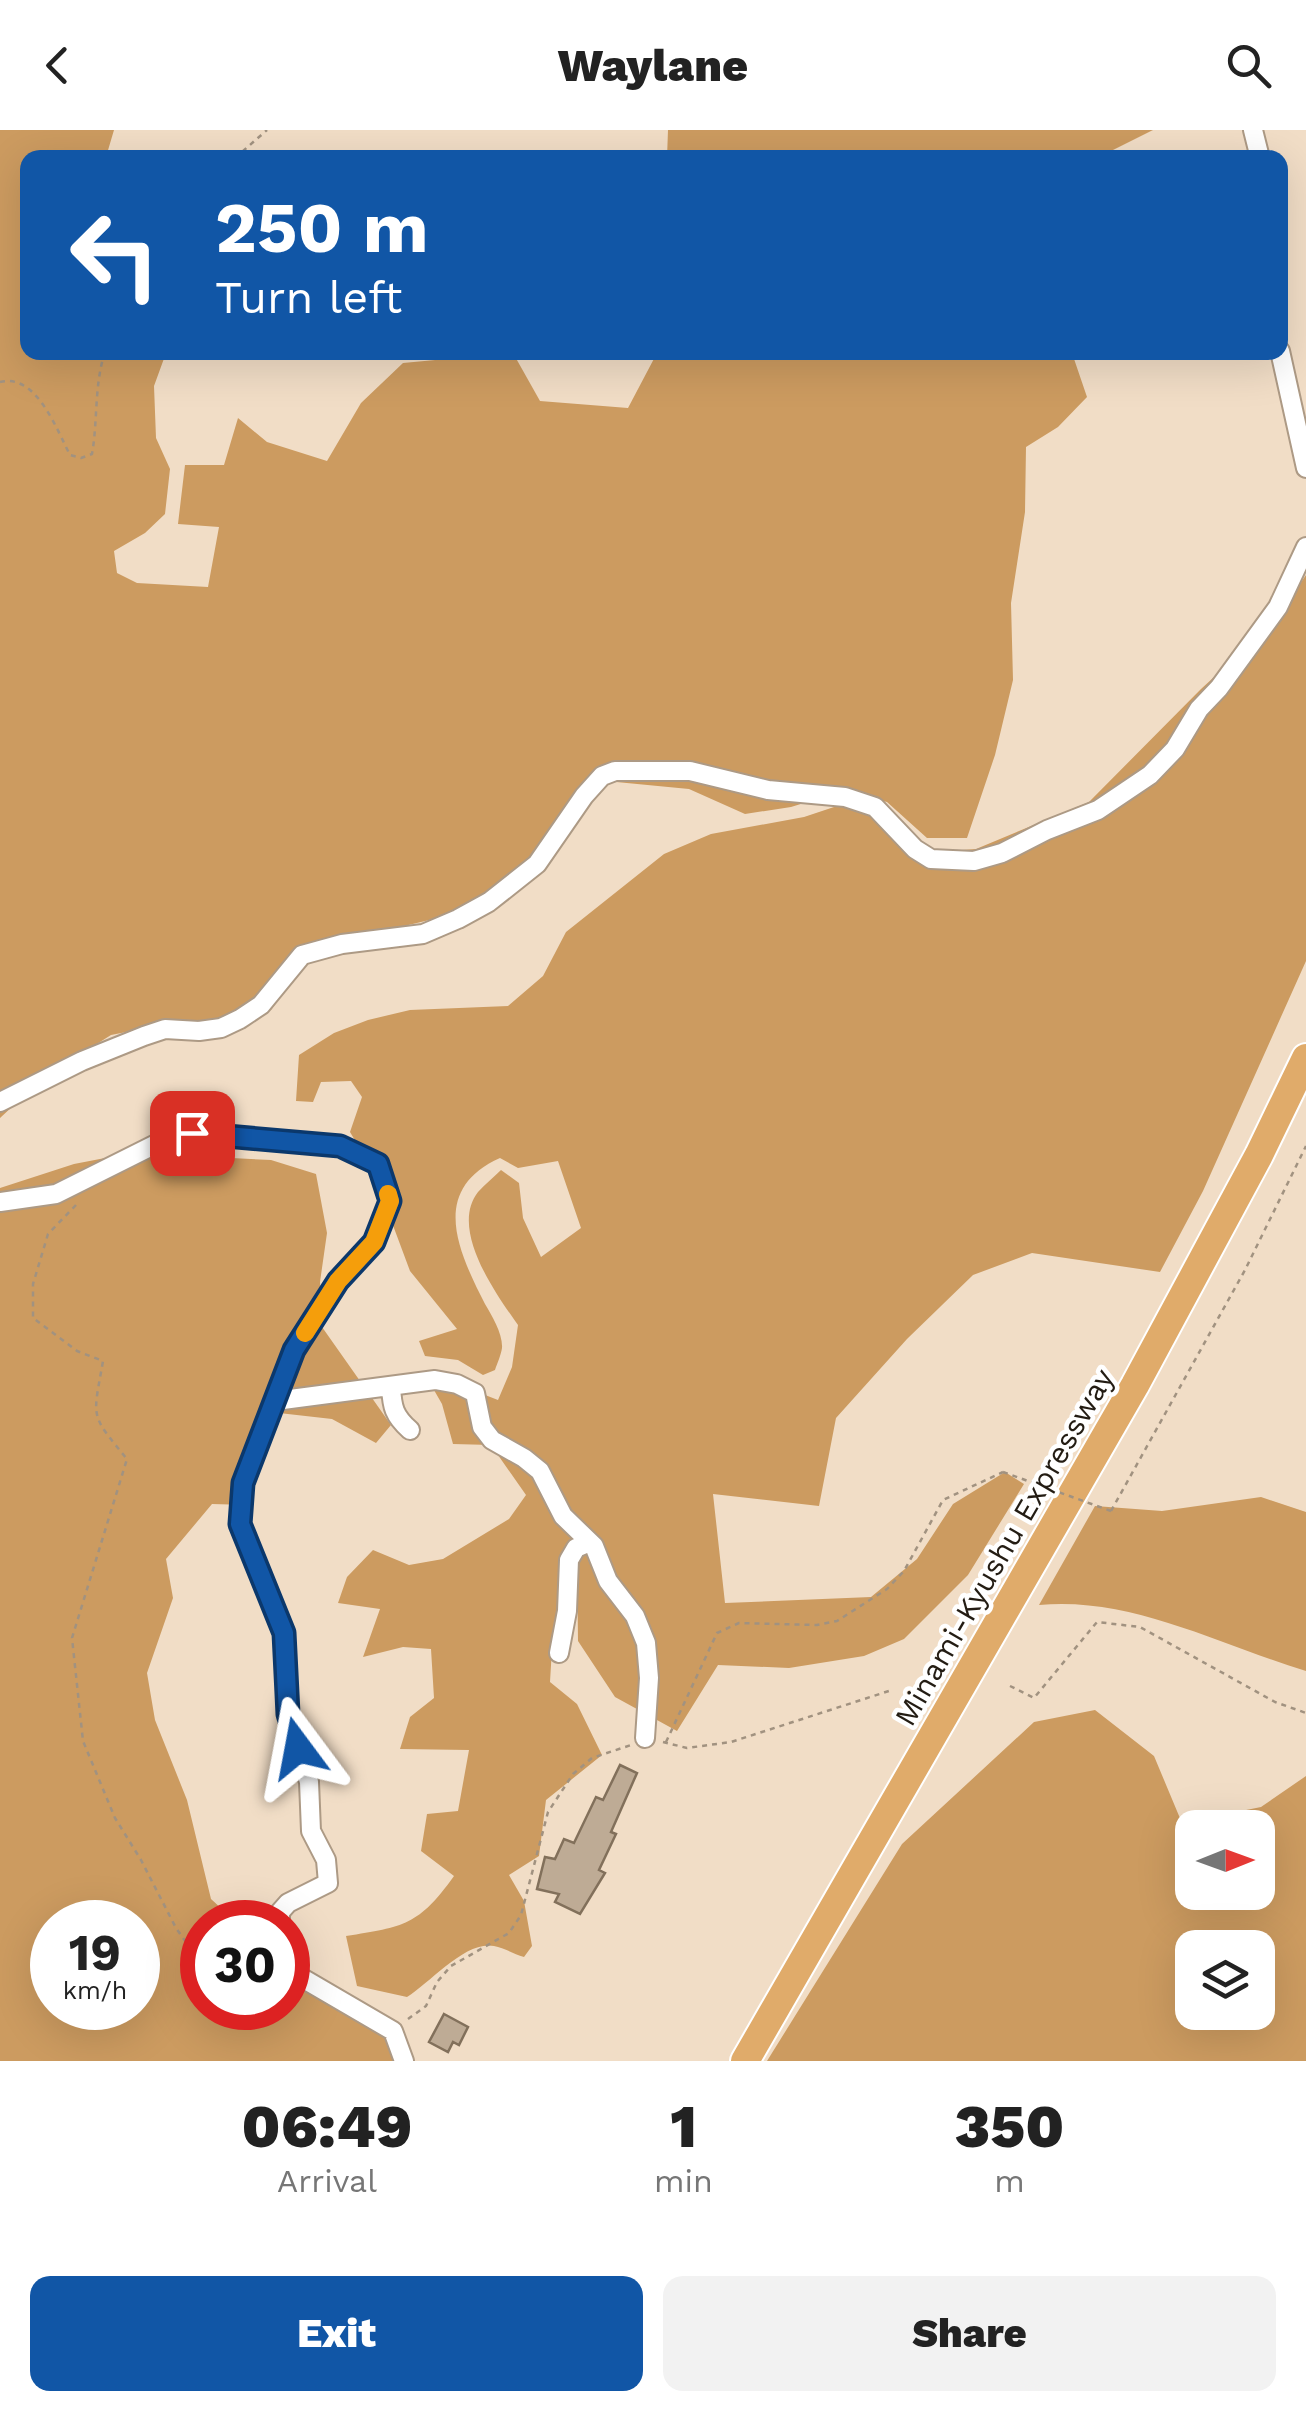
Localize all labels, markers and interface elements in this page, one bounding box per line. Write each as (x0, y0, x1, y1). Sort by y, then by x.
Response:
icon: back (30, 38, 85, 93)
icon: search (1221, 38, 1276, 93)
text: Waylane (558, 39, 748, 92)
text: 250 m (215, 187, 429, 269)
icon: left (50, 190, 180, 320)
text: Turn left (215, 271, 402, 324)
pin (150, 1091, 235, 1176)
icon: arrive (165, 1106, 220, 1161)
street label: Minami-Kyushu Expressway (887, 1362, 1121, 1732)
position arrow (246, 1696, 350, 1800)
north arrow (1175, 1810, 1275, 1910)
map controls (1175, 1810, 1275, 2030)
speed limit sign: 30 (180, 1900, 310, 2030)
text: 19 (69, 1923, 121, 1982)
button: layers (1175, 1930, 1275, 2030)
text: km/h (63, 1976, 127, 2005)
text: 06:49 (242, 2091, 413, 2162)
text: 1 (670, 2091, 697, 2162)
text: 350 (955, 2091, 1064, 2162)
text: Arrival (277, 2162, 377, 2200)
text: min (654, 2162, 713, 2200)
text: m (994, 2162, 1025, 2200)
button: Exit (30, 2276, 643, 2391)
button: Share (663, 2276, 1276, 2391)

